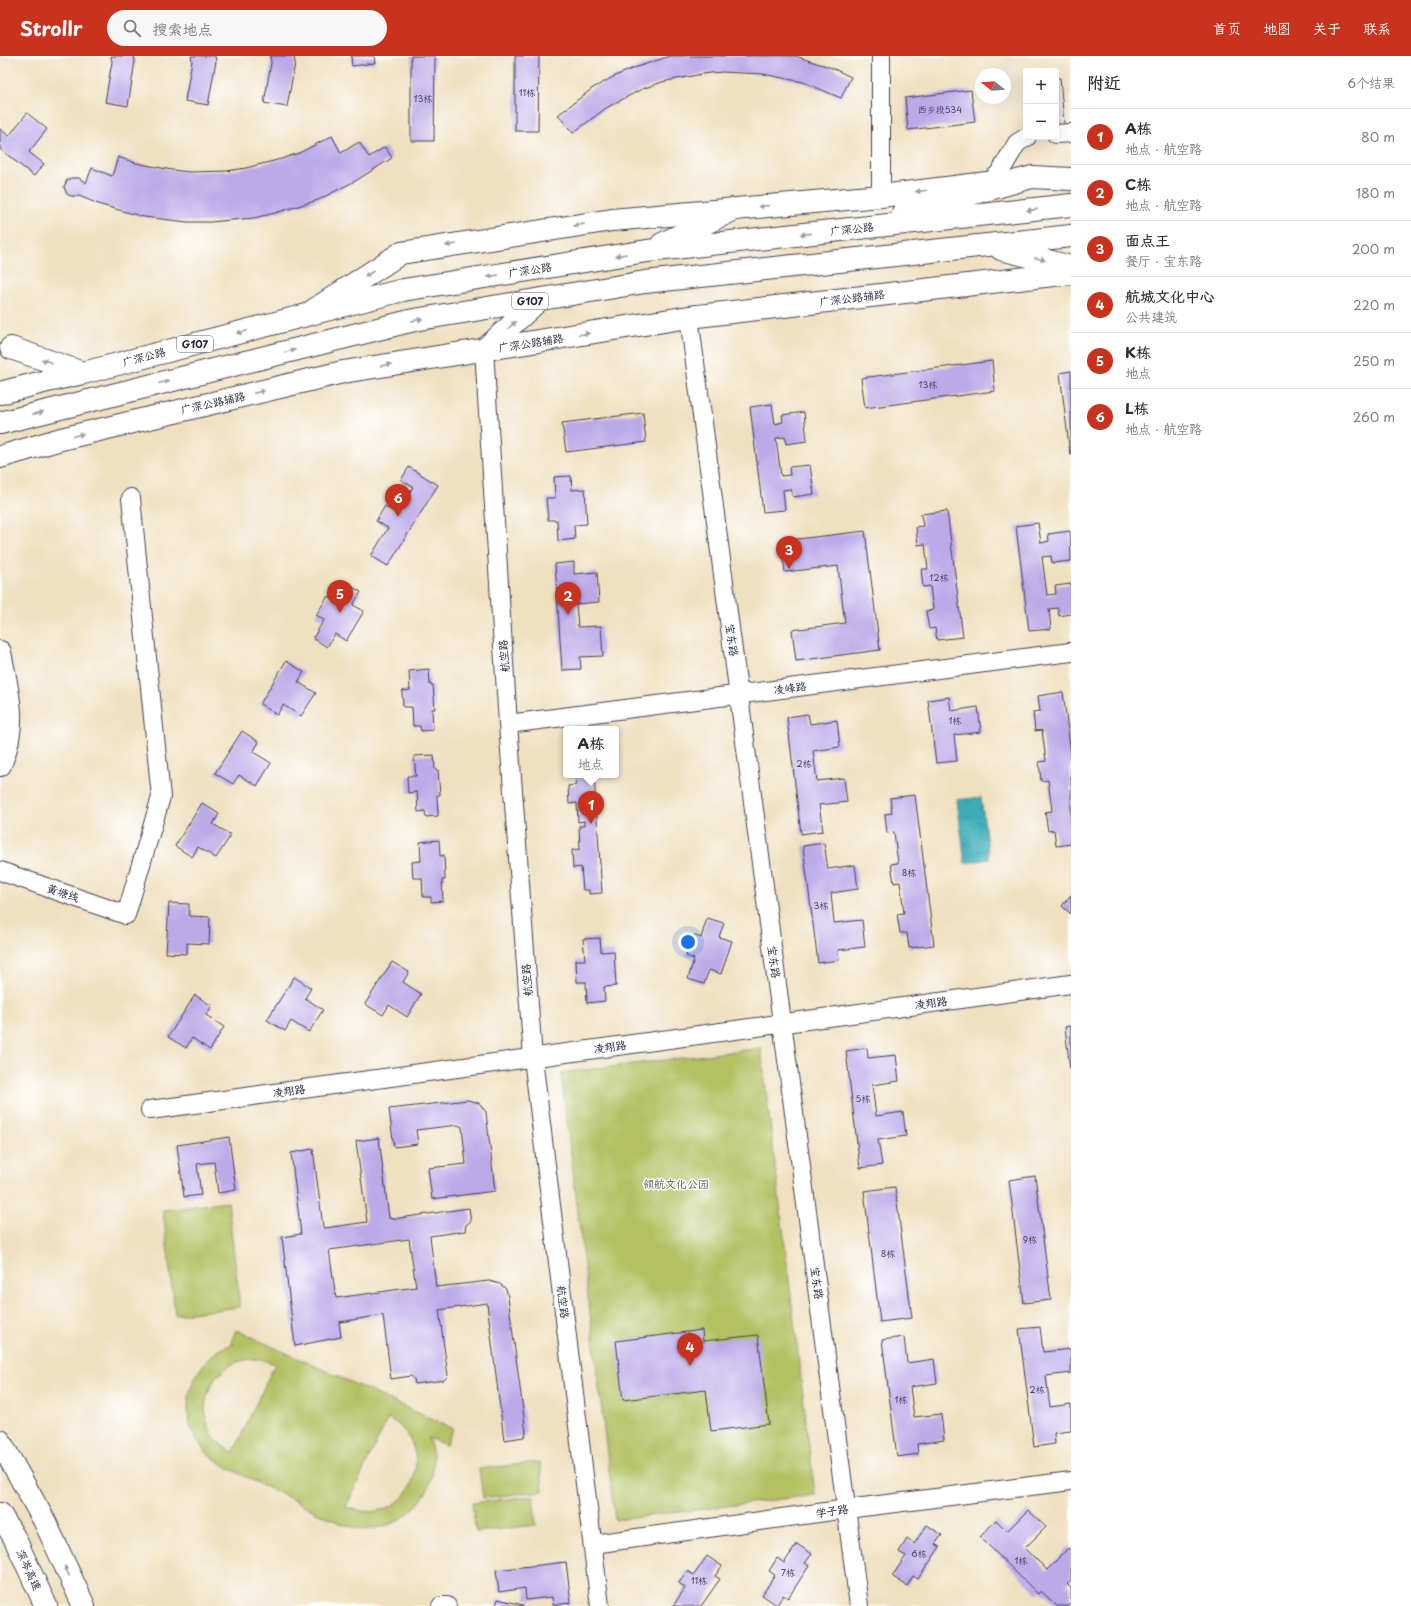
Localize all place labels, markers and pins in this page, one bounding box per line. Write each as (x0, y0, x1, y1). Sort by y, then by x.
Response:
pin: 6 (385, 484, 411, 517)
pin: 3 (776, 536, 802, 569)
pin: 5 (327, 580, 353, 613)
pin: 2 (555, 582, 581, 615)
pin: 1 (578, 791, 604, 824)
pin: 4 (677, 1333, 703, 1366)

